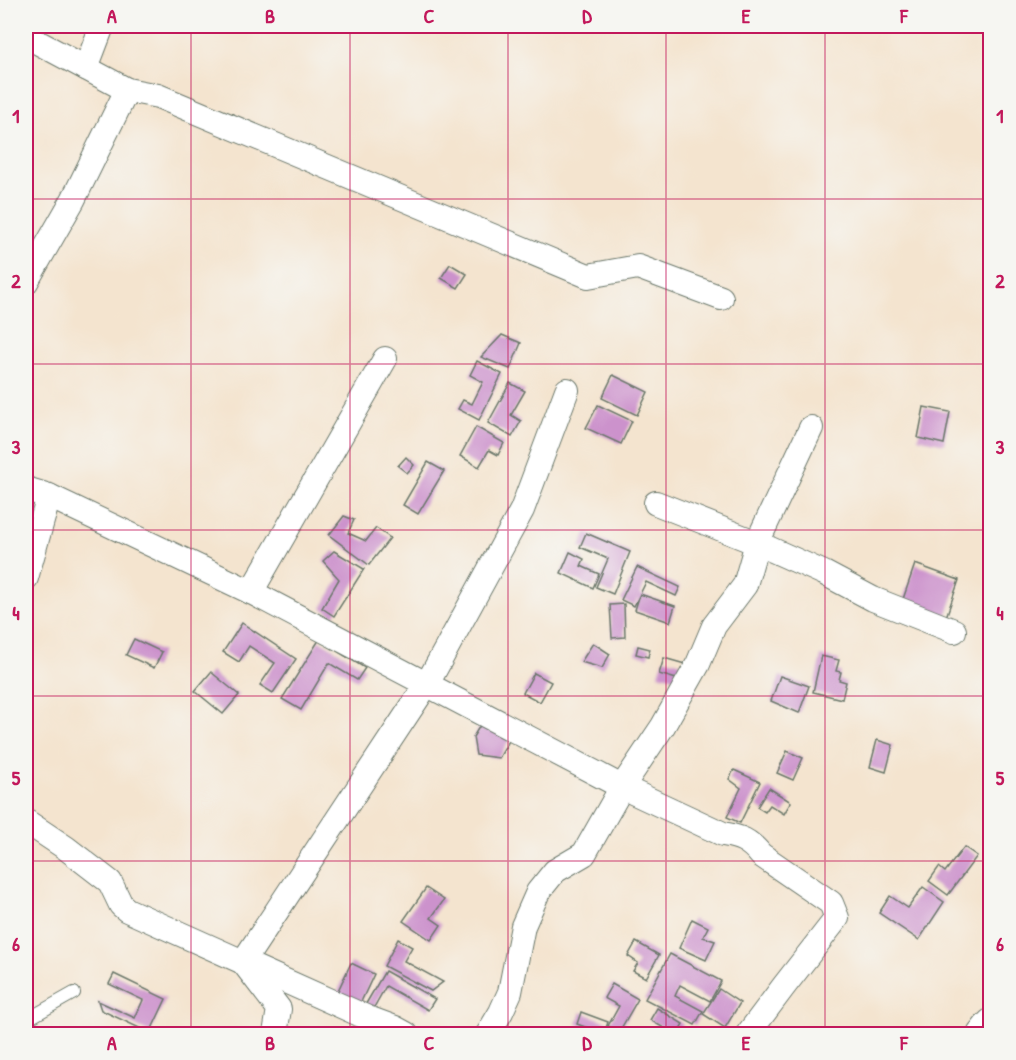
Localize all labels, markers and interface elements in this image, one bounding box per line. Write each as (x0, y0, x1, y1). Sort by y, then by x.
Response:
text: A (107, 2, 117, 29)
text: B (265, 2, 275, 29)
text: C (424, 2, 435, 29)
text: D (582, 2, 592, 29)
text: E (742, 2, 751, 29)
text: F (899, 2, 909, 29)
text: 1 (12, 102, 20, 129)
text: 1 (996, 102, 1004, 129)
text: 2 (11, 267, 21, 294)
text: 2 (995, 267, 1005, 294)
text: 3 (12, 433, 21, 460)
text: 3 (996, 433, 1005, 460)
text: 4 (12, 599, 20, 626)
text: 4 (996, 599, 1004, 626)
text: 5 (12, 764, 21, 791)
text: 5 (996, 764, 1005, 791)
text: 6 (12, 930, 20, 957)
text: 6 (996, 930, 1004, 957)
text: A (107, 1029, 117, 1056)
text: B (265, 1029, 275, 1056)
text: C (424, 1029, 435, 1056)
text: D (582, 1029, 592, 1056)
text: E (742, 1029, 751, 1056)
text: F (899, 1029, 909, 1056)

